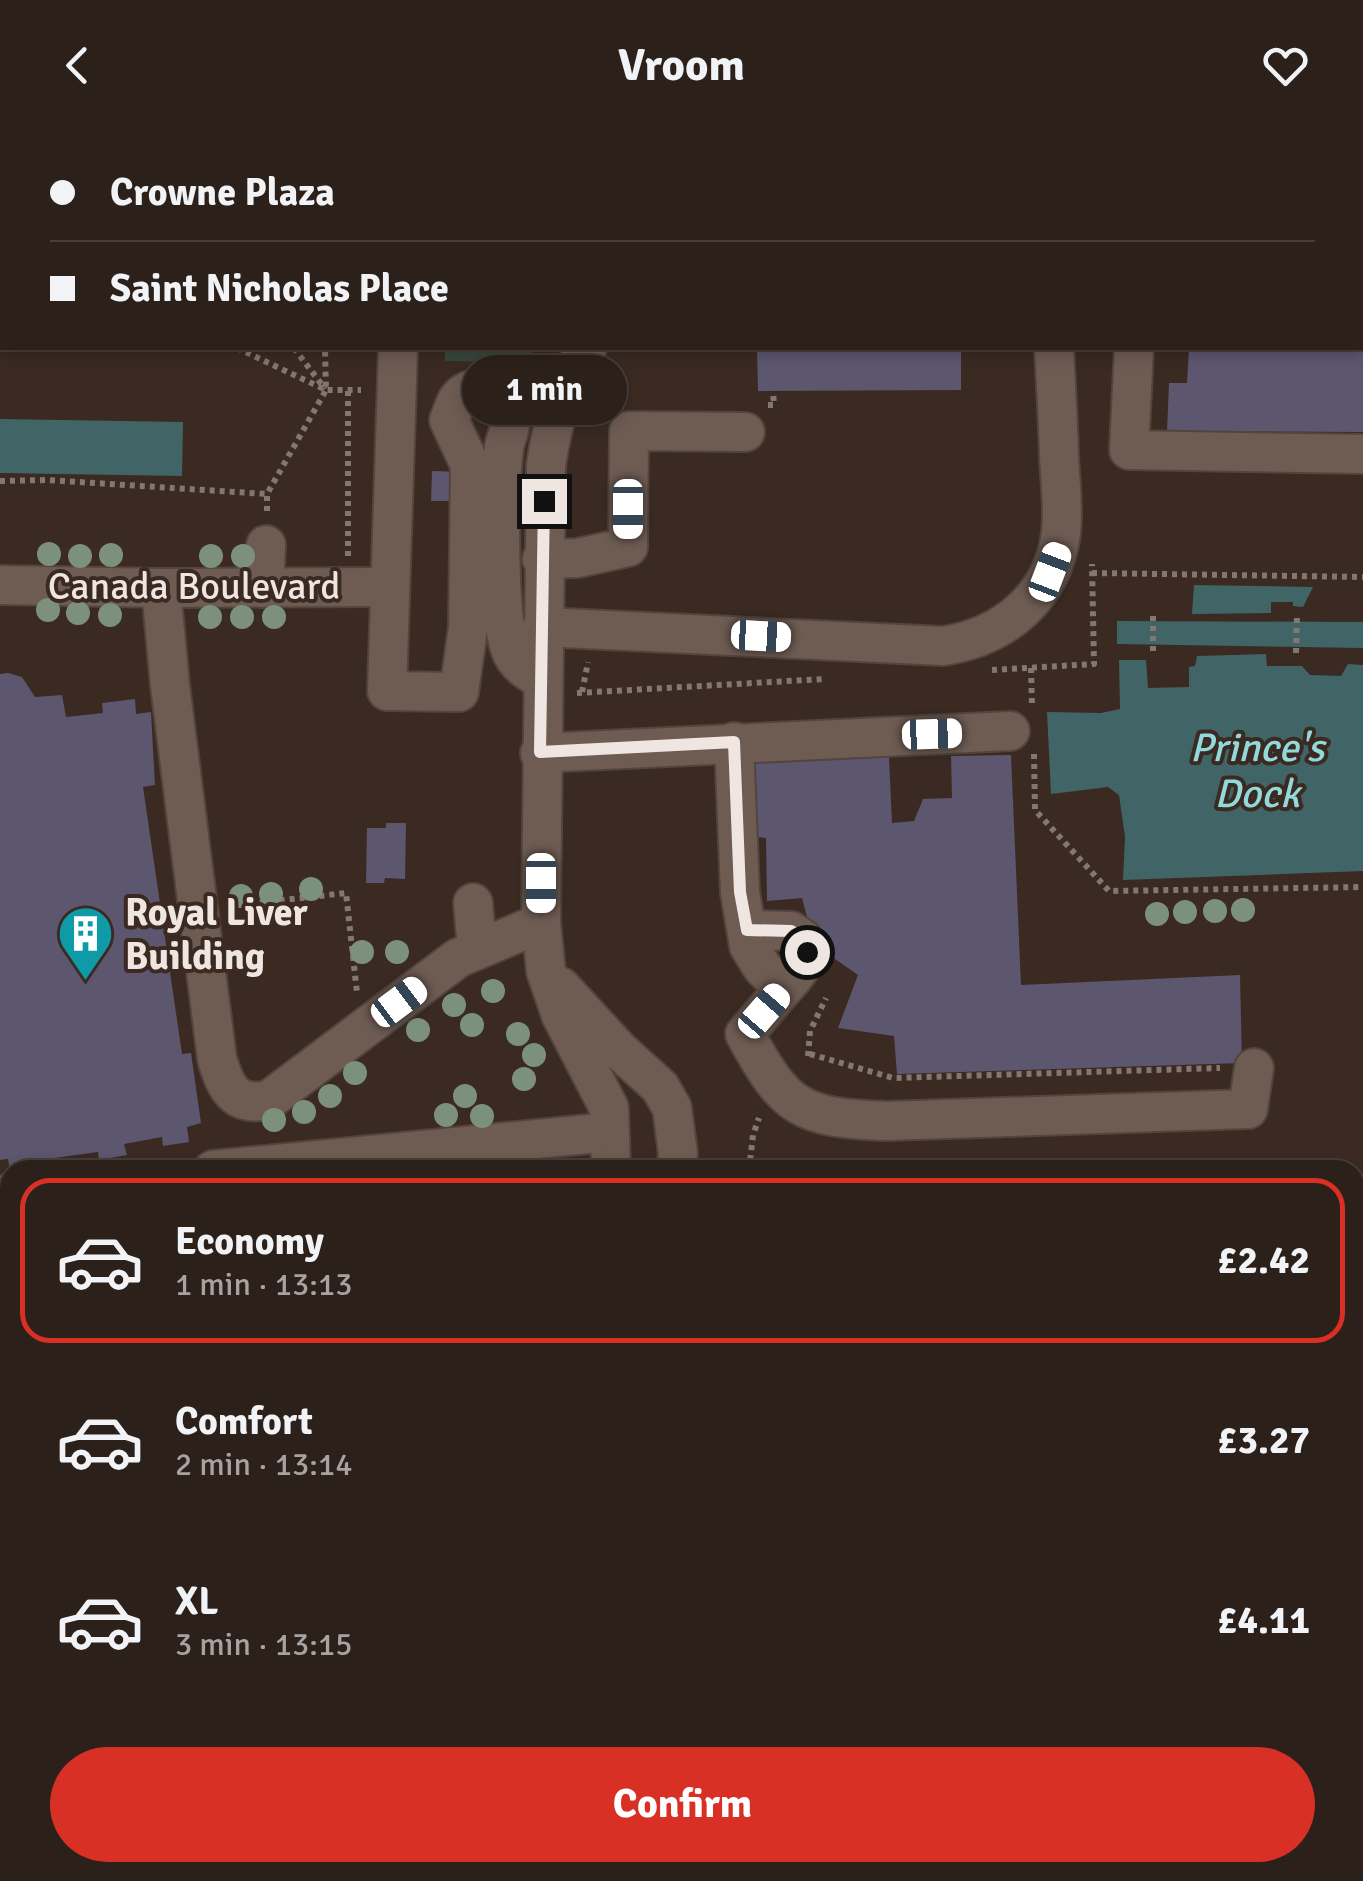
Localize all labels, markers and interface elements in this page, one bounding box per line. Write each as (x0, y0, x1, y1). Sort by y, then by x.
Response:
icon: back (50, 38, 105, 93)
text: Vroom (618, 38, 745, 93)
icon: heart (1258, 38, 1313, 93)
text: Crowne Plaza (110, 169, 335, 216)
text: Saint Nicholas Place (110, 265, 449, 312)
callout: 1 min (462, 356, 626, 426)
text: 1 min (506, 370, 583, 409)
route end (522, 479, 567, 524)
car (613, 479, 643, 539)
car (1025, 539, 1075, 605)
street label: Canada Boulevard (48, 563, 340, 610)
car (730, 619, 792, 653)
car (901, 718, 963, 750)
water label: Prince's Dock (1190, 723, 1328, 819)
car (526, 853, 556, 913)
place label: Royal Liver Building (125, 889, 309, 980)
building icon: Royal Liver Building (56, 904, 116, 983)
route start (785, 930, 830, 975)
car (366, 972, 432, 1032)
car (733, 979, 795, 1043)
icon: car (55, 1216, 145, 1306)
text: Economy (175, 1218, 324, 1265)
text: £2.42 (1217, 1237, 1310, 1284)
text: 1 min · 13:13 (175, 1265, 353, 1304)
icon: car (55, 1396, 145, 1486)
text: Comfort (175, 1398, 313, 1445)
text: £3.27 (1217, 1417, 1310, 1464)
text: 2 min · 13:14 (175, 1445, 353, 1484)
icon: car (55, 1576, 145, 1666)
text: XL (175, 1578, 218, 1625)
text: £4.11 (1217, 1597, 1310, 1644)
text: 3 min · 13:15 (175, 1625, 353, 1664)
button: Confirm (50, 1747, 1315, 1862)

